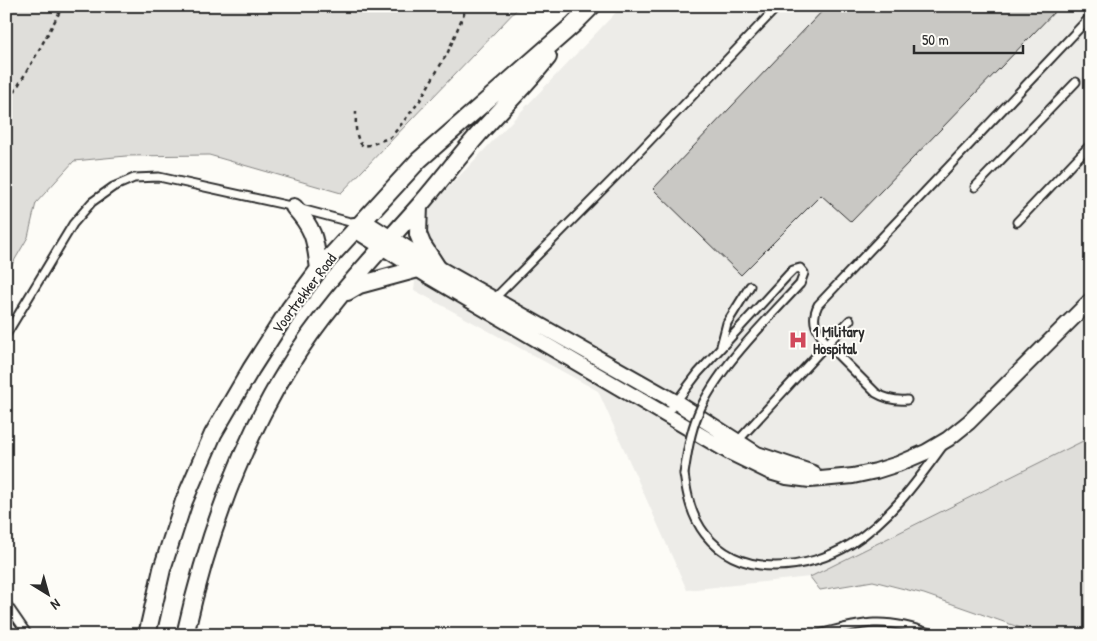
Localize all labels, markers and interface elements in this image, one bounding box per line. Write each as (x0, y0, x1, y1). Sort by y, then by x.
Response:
scale bar (914, 22, 1023, 54)
text: 50 m (922, 29, 949, 50)
street label: Voortrekker Road (267, 248, 341, 337)
place label: 1 Military Hospital (813, 321, 865, 360)
hospital icon: 1 Military Hospital (787, 329, 809, 351)
north arrow (22, 568, 72, 618)
text: N (47, 595, 65, 615)

